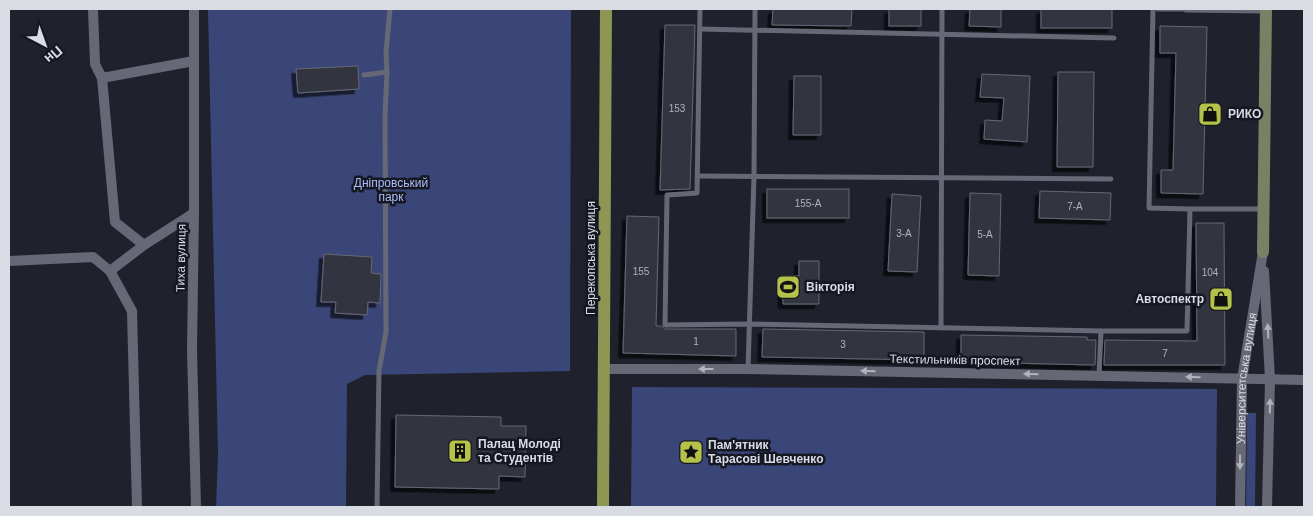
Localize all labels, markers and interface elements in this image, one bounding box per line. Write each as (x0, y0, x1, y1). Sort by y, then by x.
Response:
north arrow (20, 20, 70, 70)
text: Пн (41, 43, 66, 67)
shop icon: РИКО (1197, 101, 1223, 127)
house number: 153 (669, 103, 686, 114)
place label: РИКО (1228, 107, 1261, 121)
park label: Дніпровський парк (354, 176, 428, 204)
house number: 155-А (795, 198, 822, 209)
street label: Перекопська вулиця (584, 201, 598, 315)
house number: 7-А (1067, 201, 1083, 212)
street label: Тиха вулиця (173, 224, 189, 292)
house number: 3-А (896, 228, 912, 239)
house number: 5-А (977, 229, 993, 240)
house number: 155 (633, 266, 650, 277)
house number: 104 (1202, 267, 1219, 278)
sports icon: Вікторія (775, 274, 801, 300)
place label: Вікторія (806, 280, 855, 294)
shop icon: Автоспектр (1208, 286, 1234, 312)
place label: Автоспектр (1135, 292, 1204, 306)
street label: Університетська вулиця (1234, 312, 1260, 444)
one-way arrow (1263, 322, 1271, 338)
house number: 1 (693, 336, 699, 347)
house number: 3 (840, 339, 846, 350)
house number: 7 (1162, 348, 1168, 359)
street label: Текстильників проспект (889, 352, 1021, 368)
one-way arrow (697, 365, 713, 373)
one-way arrow (860, 367, 876, 375)
one-way arrow (1022, 370, 1038, 378)
one-way arrow (1185, 373, 1201, 381)
one-way arrow (1266, 398, 1274, 414)
place label: Палац Молоді та Студентів (478, 437, 561, 465)
building icon: Палац Молоді та Студентів (447, 438, 473, 464)
place label: Пам'ятник Тарасові Шевченко (708, 438, 823, 466)
place icon: Пам'ятник Тарасові Шевченко (678, 439, 704, 465)
one-way arrow (1236, 454, 1244, 470)

